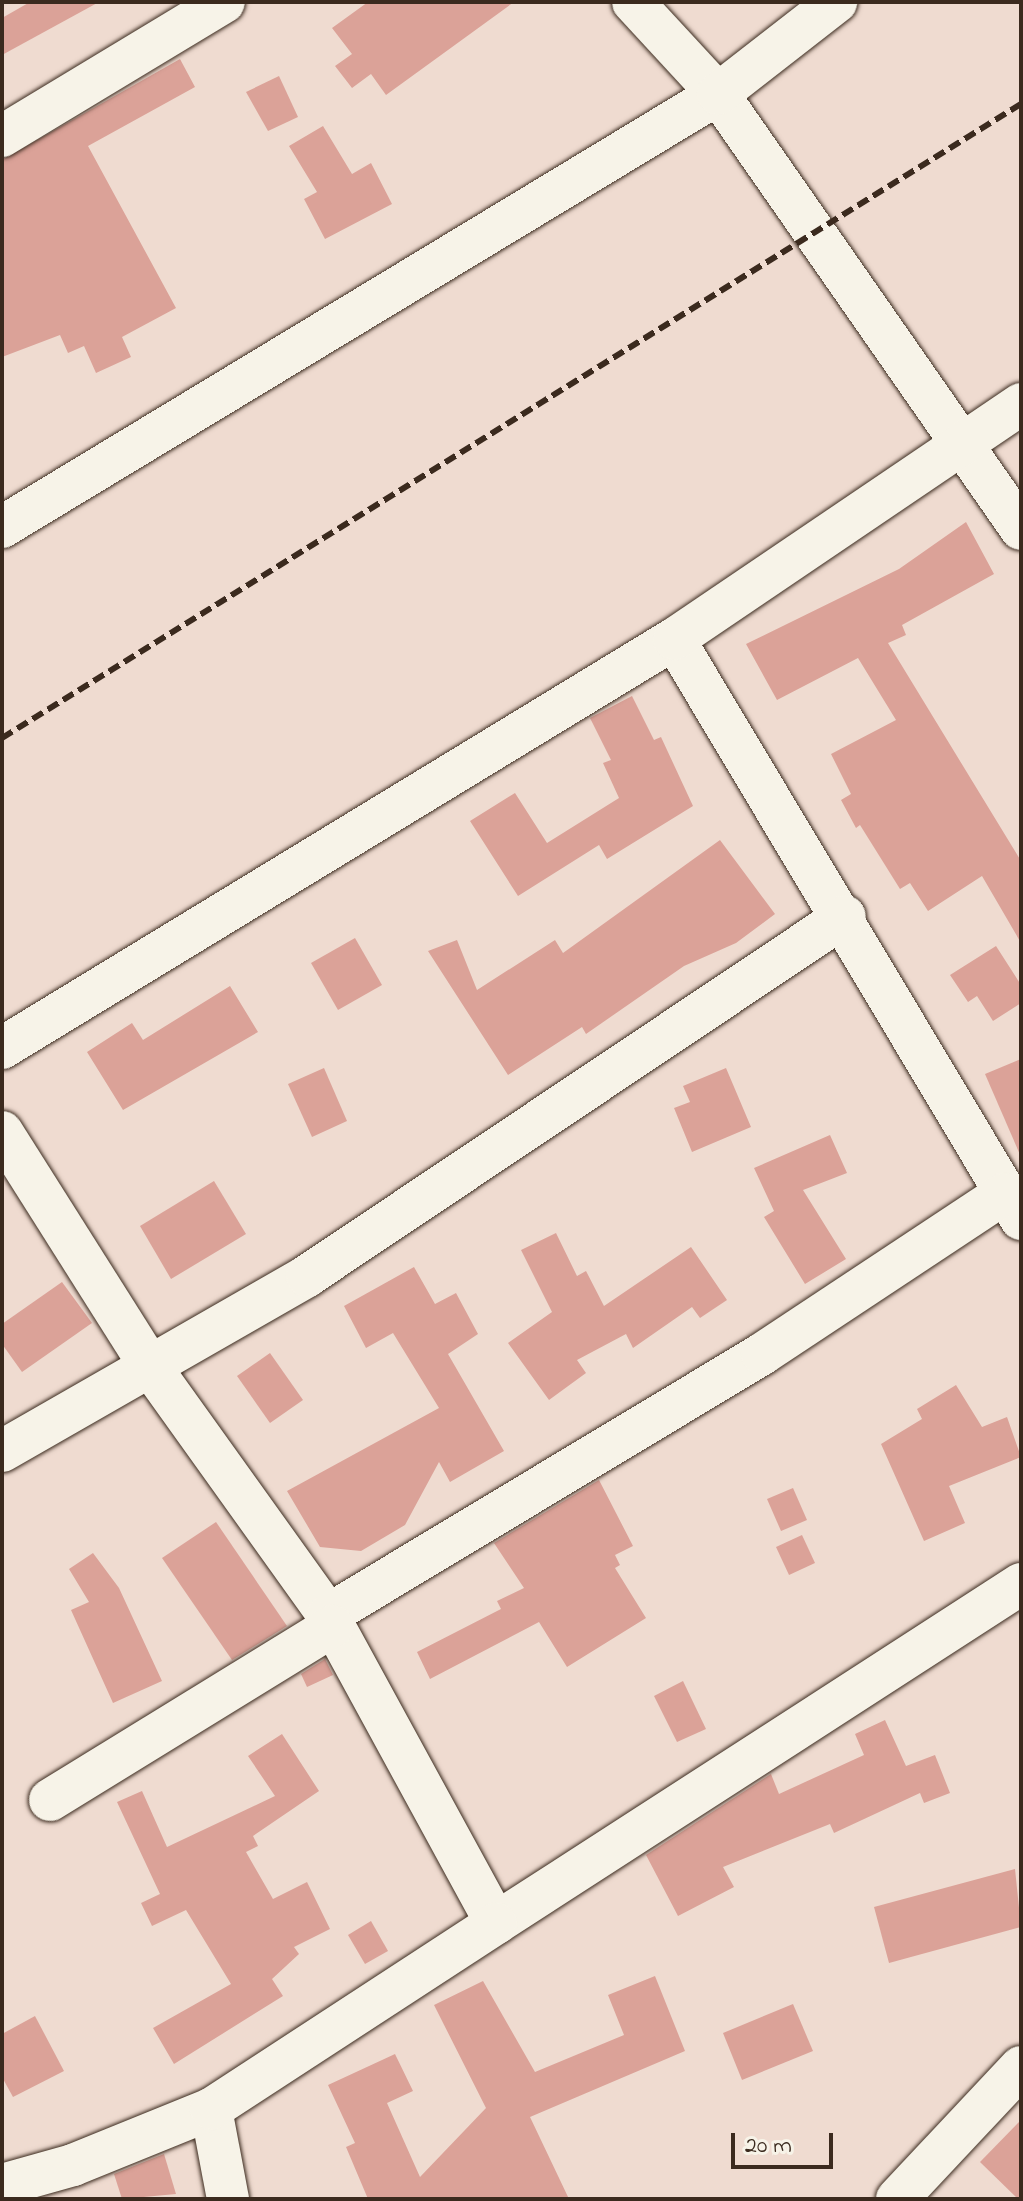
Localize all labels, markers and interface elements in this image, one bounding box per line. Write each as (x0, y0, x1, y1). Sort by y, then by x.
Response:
scale bar (735, 2117, 837, 2167)
text: 20 m (745, 2129, 792, 2164)

